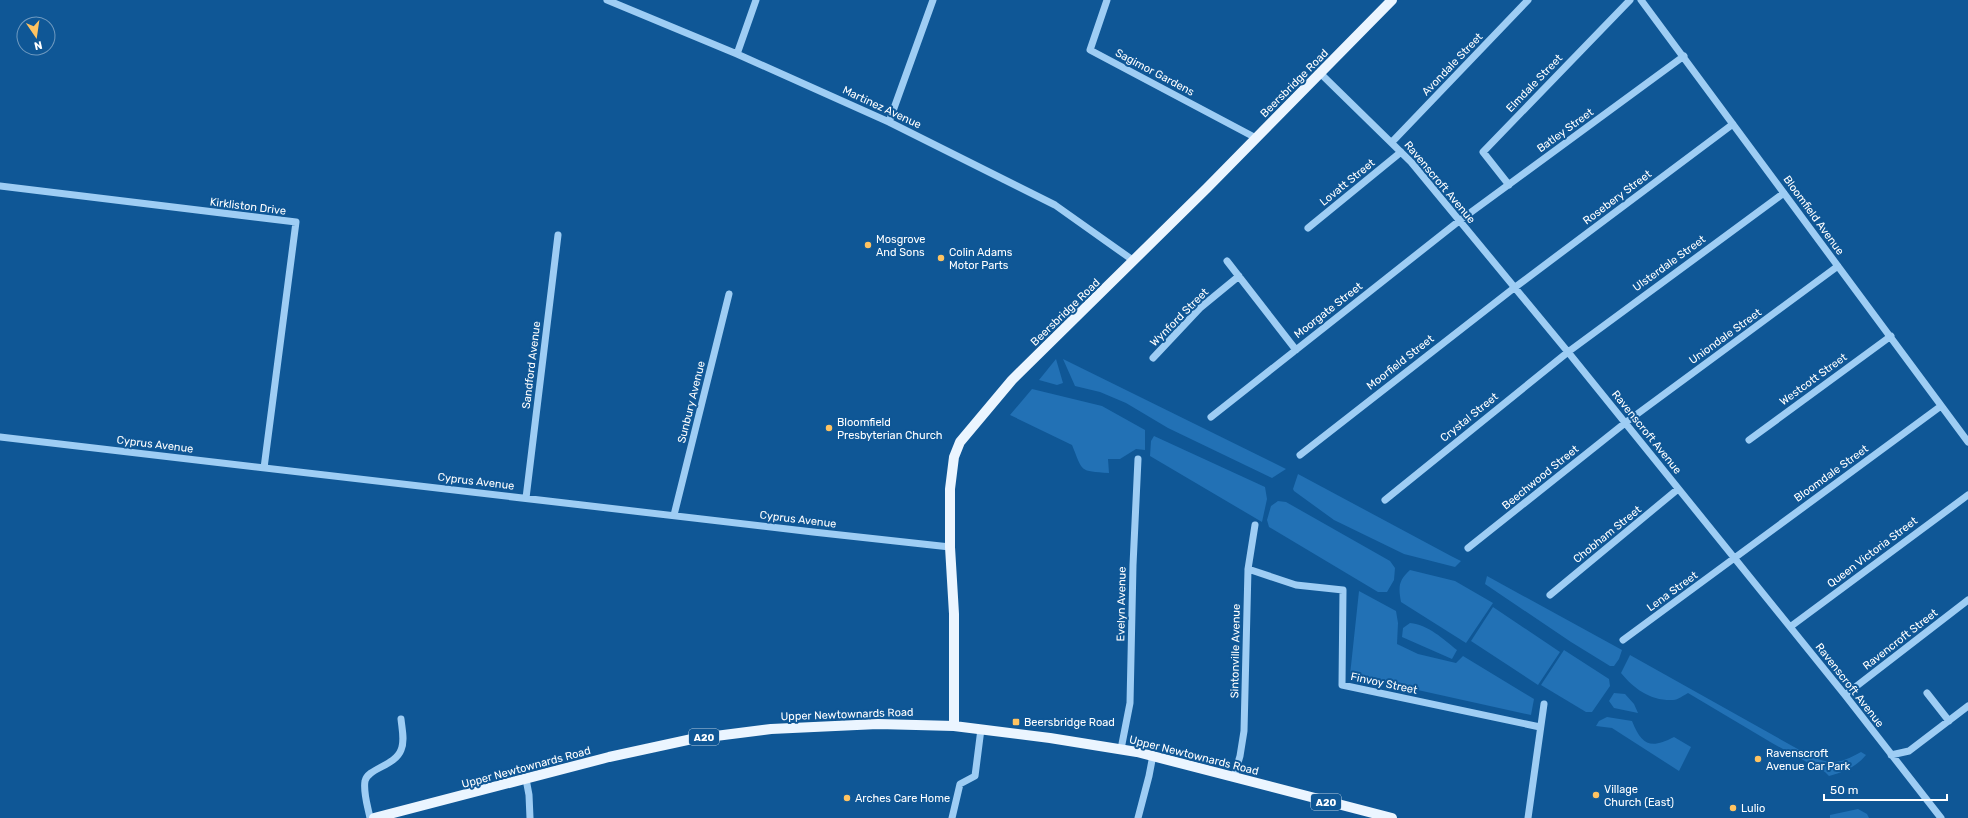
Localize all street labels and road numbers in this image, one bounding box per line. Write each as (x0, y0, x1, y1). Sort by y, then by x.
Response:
street label: Avondale Street (1419, 30, 1486, 98)
street label: Sagimor Gardens (1113, 46, 1197, 99)
street label: Beersbridge Road (1258, 47, 1331, 120)
street label: Elmdale Street (1504, 51, 1566, 115)
street label: Martinez Avenue (840, 84, 923, 131)
street label: Batley Street (1535, 105, 1597, 155)
street label: Ravenscroft Avenue (1401, 139, 1478, 226)
street label: Lovatt Street (1317, 156, 1378, 209)
street label: Rosebery Street (1580, 167, 1655, 227)
street label: Bloomfield Avenue (1781, 173, 1847, 257)
street label: Kirkliston Drive (209, 195, 287, 218)
street label: Ulsterdale Street (1630, 232, 1709, 294)
street label: Beersbridge Road (1028, 276, 1103, 349)
street label: Moorgate Street (1292, 279, 1366, 341)
street label: Wynford Street (1148, 285, 1212, 349)
street label: Uniondale Street (1687, 305, 1764, 367)
street label: Sandford Avenue (520, 321, 543, 410)
street label: Moorfield Street (1364, 332, 1437, 393)
street label: Westcott Street (1777, 350, 1850, 408)
street label: Sunbury Avenue (675, 360, 708, 445)
street label: Ravenscroft Avenue (1609, 388, 1684, 477)
street label: Crystal Street (1438, 390, 1501, 445)
street label: Cyprus Avenue (116, 433, 194, 456)
street label: Beechwood Street (1499, 442, 1582, 512)
street label: Bloomdale Street (1792, 442, 1871, 505)
street label: Cyprus Avenue (437, 470, 515, 493)
street label: Chobham Street (1571, 502, 1645, 566)
street label: Cyprus Avenue (759, 508, 837, 531)
street label: Queen Victoria Street (1825, 514, 1920, 591)
street label: Evelyn Avenue (1114, 566, 1129, 642)
street label: Lena Street (1644, 568, 1701, 614)
street label: Sintonville Avenue (1228, 604, 1243, 698)
street label: Ravencroft Street (1860, 606, 1941, 673)
street label: Ravenscroft Avenue (1813, 641, 1887, 730)
street label: Finvoy Street (1349, 670, 1419, 697)
street label: Upper Newtownards Road (780, 706, 914, 723)
road number: A20 (689, 729, 719, 745)
street label: Upper Newtownards Road (1128, 733, 1260, 778)
street label: Upper Newtownards Road (460, 744, 592, 791)
road number: A20 (1311, 794, 1341, 810)

